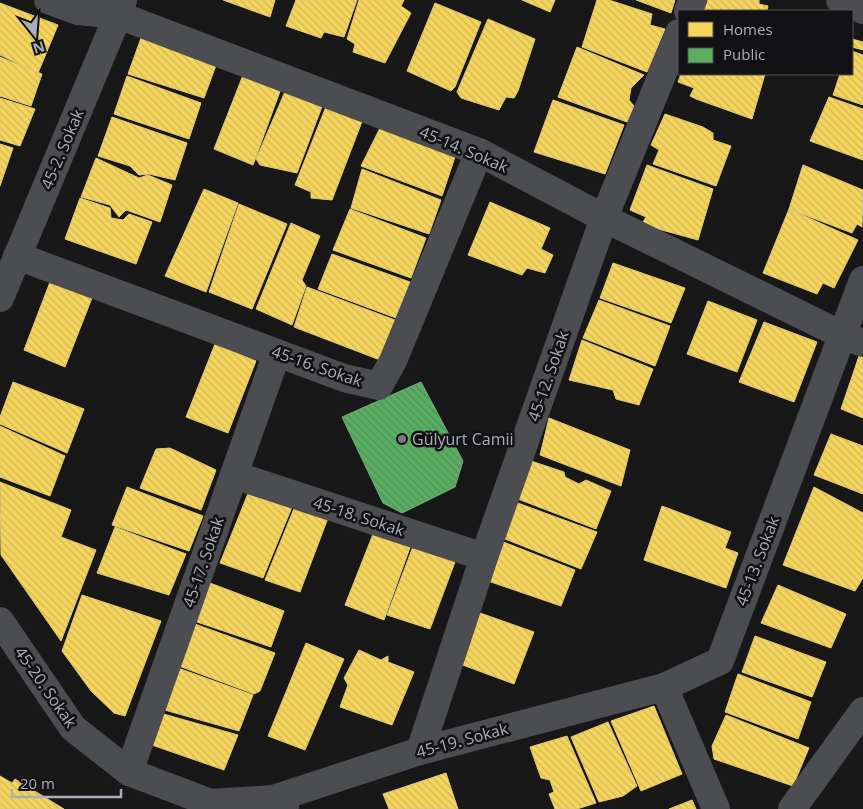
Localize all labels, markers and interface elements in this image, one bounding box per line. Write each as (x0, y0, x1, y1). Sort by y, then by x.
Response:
north arrow (10, 10, 60, 60)
legend (678, 10, 853, 75)
text: Homes (723, 19, 773, 39)
text: N (31, 37, 47, 59)
text: Public (723, 44, 765, 64)
street label: 45-2. Sokak (35, 105, 89, 192)
street label: 45-14. Sokak (416, 120, 512, 178)
street label: 45-12. Sokak (522, 327, 574, 424)
street label: 45-16. Sokak (269, 340, 366, 392)
place label: Gülyurt Camii (412, 428, 514, 450)
marker: Gülyurt Camii (396, 433, 408, 445)
street label: 45-18. Sokak (311, 491, 408, 541)
street label: 45-17. Sokak (177, 513, 229, 610)
street label: 45-13. Sokak (730, 513, 784, 609)
street label: 45-20. Sokak (10, 642, 82, 732)
street label: 45-19. Sokak (414, 717, 511, 763)
scale bar (12, 766, 121, 798)
text: 20 m (20, 773, 55, 793)

